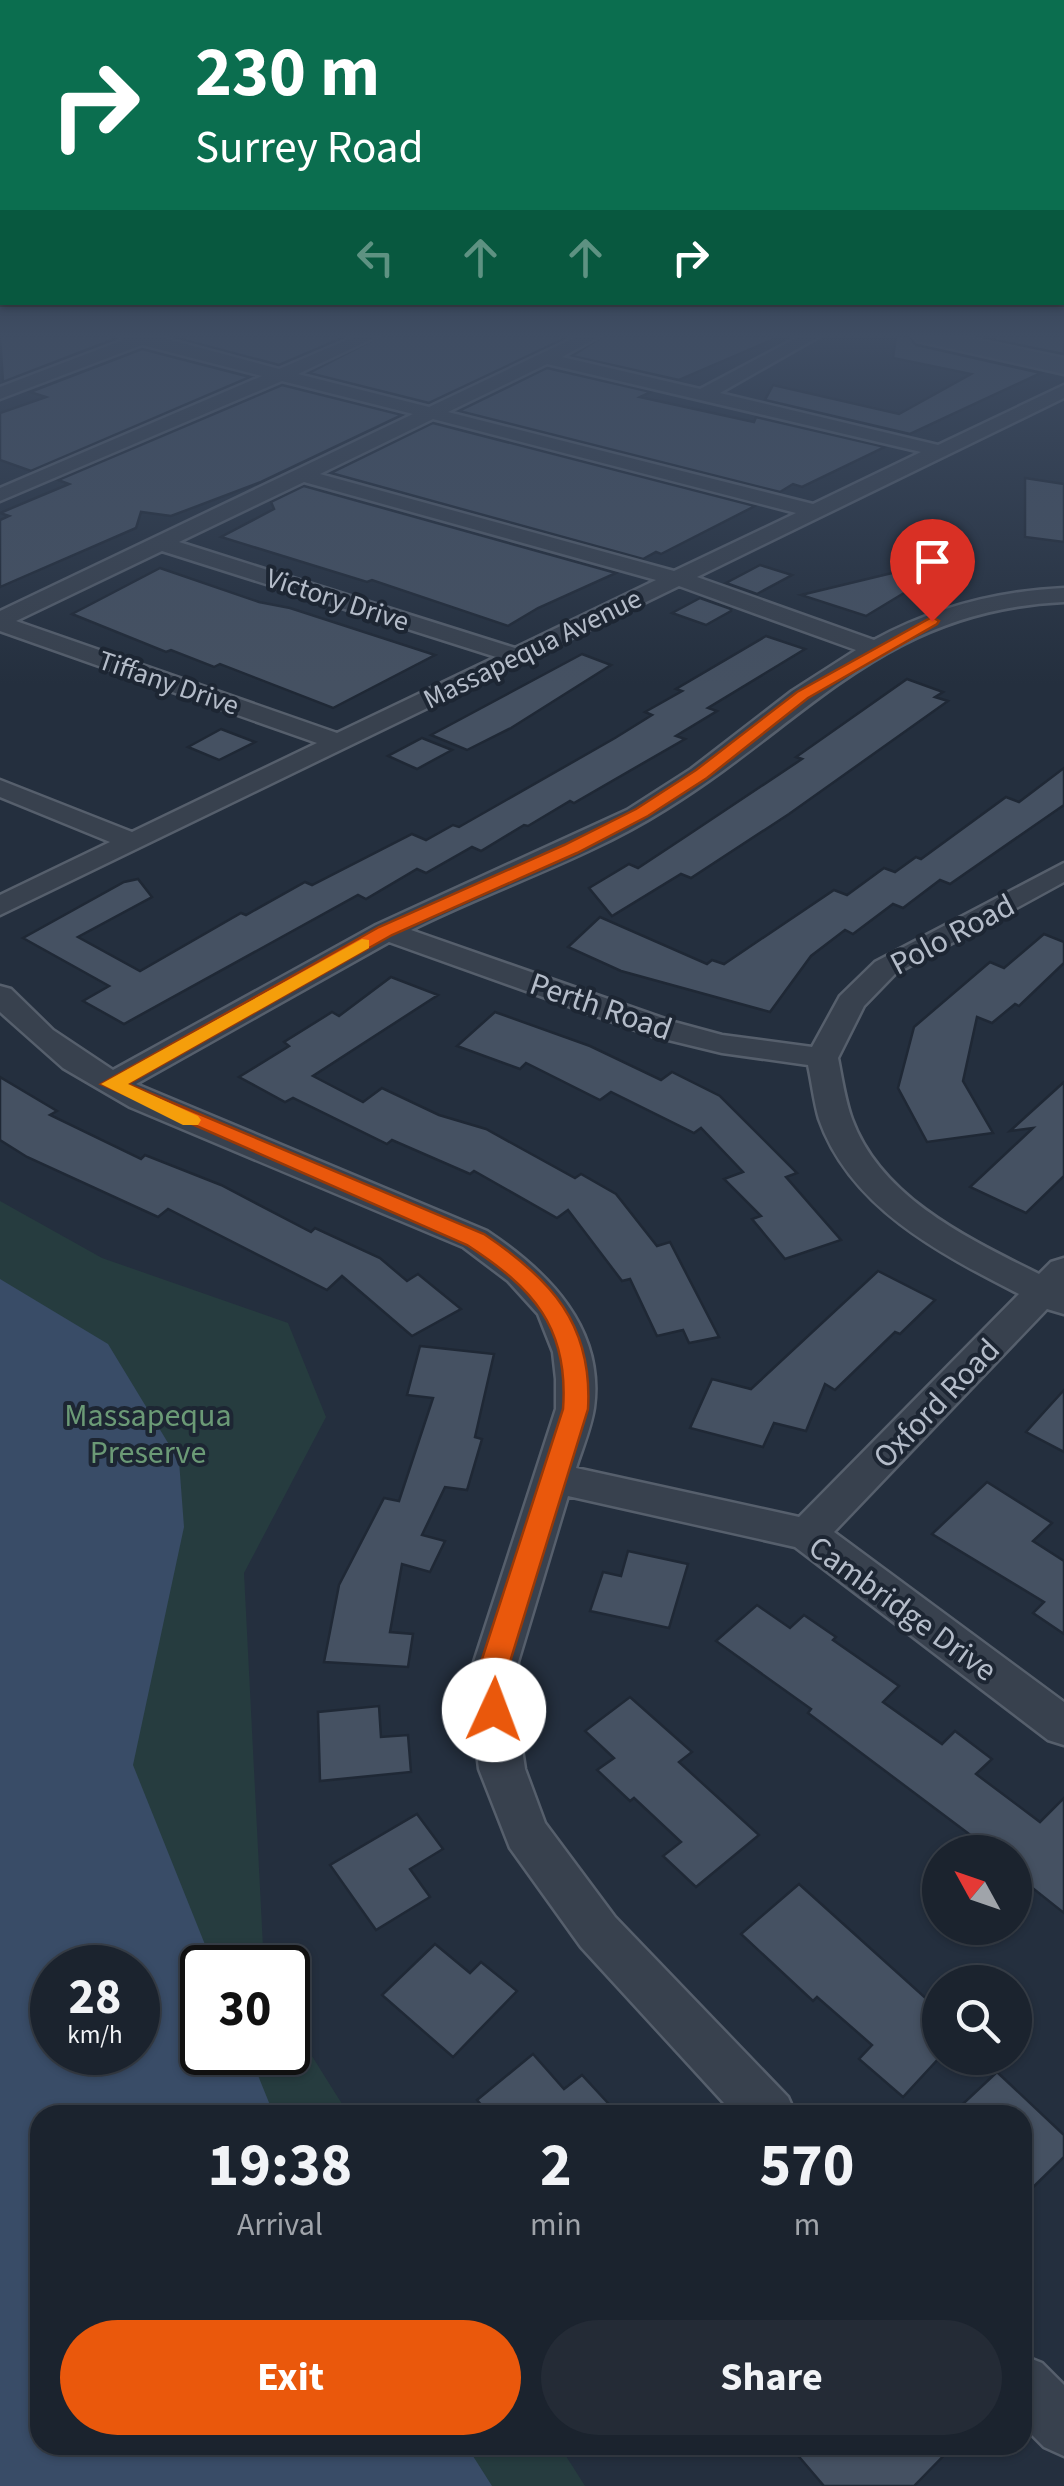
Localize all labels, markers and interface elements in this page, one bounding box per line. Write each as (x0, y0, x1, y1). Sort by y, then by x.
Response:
text: 230 m (195, 23, 380, 123)
icon: right (30, 40, 160, 170)
text: Surrey Road (195, 116, 423, 180)
icon: left (348, 230, 403, 285)
icon: ahead (453, 230, 508, 285)
icon: ahead (558, 230, 613, 285)
icon: right (663, 230, 718, 285)
pin (890, 519, 975, 622)
icon: arrive (905, 534, 960, 589)
street label: Victory Drive (261, 558, 414, 642)
street label: Massapequa Avenue (417, 579, 648, 719)
street label: Tiffany Drive (93, 640, 244, 726)
street label: Polo Road (882, 883, 1023, 987)
street label: Perth Road (523, 961, 678, 1053)
street label: Oxford Road (863, 1328, 1011, 1479)
park label: Massapequa Preserve (64, 1393, 232, 1476)
street label: Cambridge Drive (799, 1525, 1006, 1693)
position arrow (442, 1658, 546, 1762)
north arrow (922, 1835, 1032, 1945)
map controls (922, 1835, 1032, 2075)
speed limit sign: 30 (180, 1945, 310, 2075)
text: 28 (69, 1962, 121, 2033)
button: search (922, 1965, 1032, 2075)
text: km/h (67, 2017, 123, 2053)
text: 19:38 (208, 2124, 352, 2209)
text: 2 (540, 2124, 572, 2209)
text: 570 (759, 2124, 854, 2209)
text: Arrival (237, 2202, 323, 2248)
text: min (530, 2202, 582, 2248)
text: m (794, 2202, 820, 2248)
button: Exit (60, 2320, 521, 2435)
button: Share (541, 2320, 1002, 2435)

